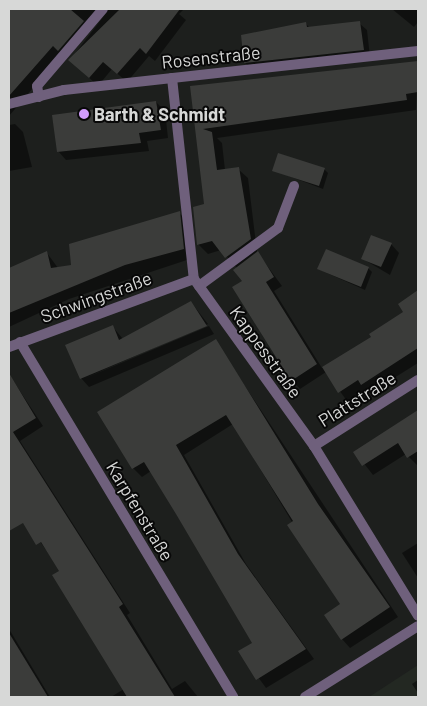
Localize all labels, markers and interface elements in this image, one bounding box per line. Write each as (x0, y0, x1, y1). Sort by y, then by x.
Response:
street label: Rosenstraße (161, 41, 261, 73)
place label: Barth & Schmidt (94, 103, 225, 125)
marker: Barth & Schmidt (78, 108, 90, 120)
street label: Schwingstraße (37, 267, 155, 327)
street label: Kappesstraße (225, 302, 307, 402)
street label: Plattstraße (314, 367, 400, 431)
street label: Karpfenstraße (102, 457, 178, 565)

